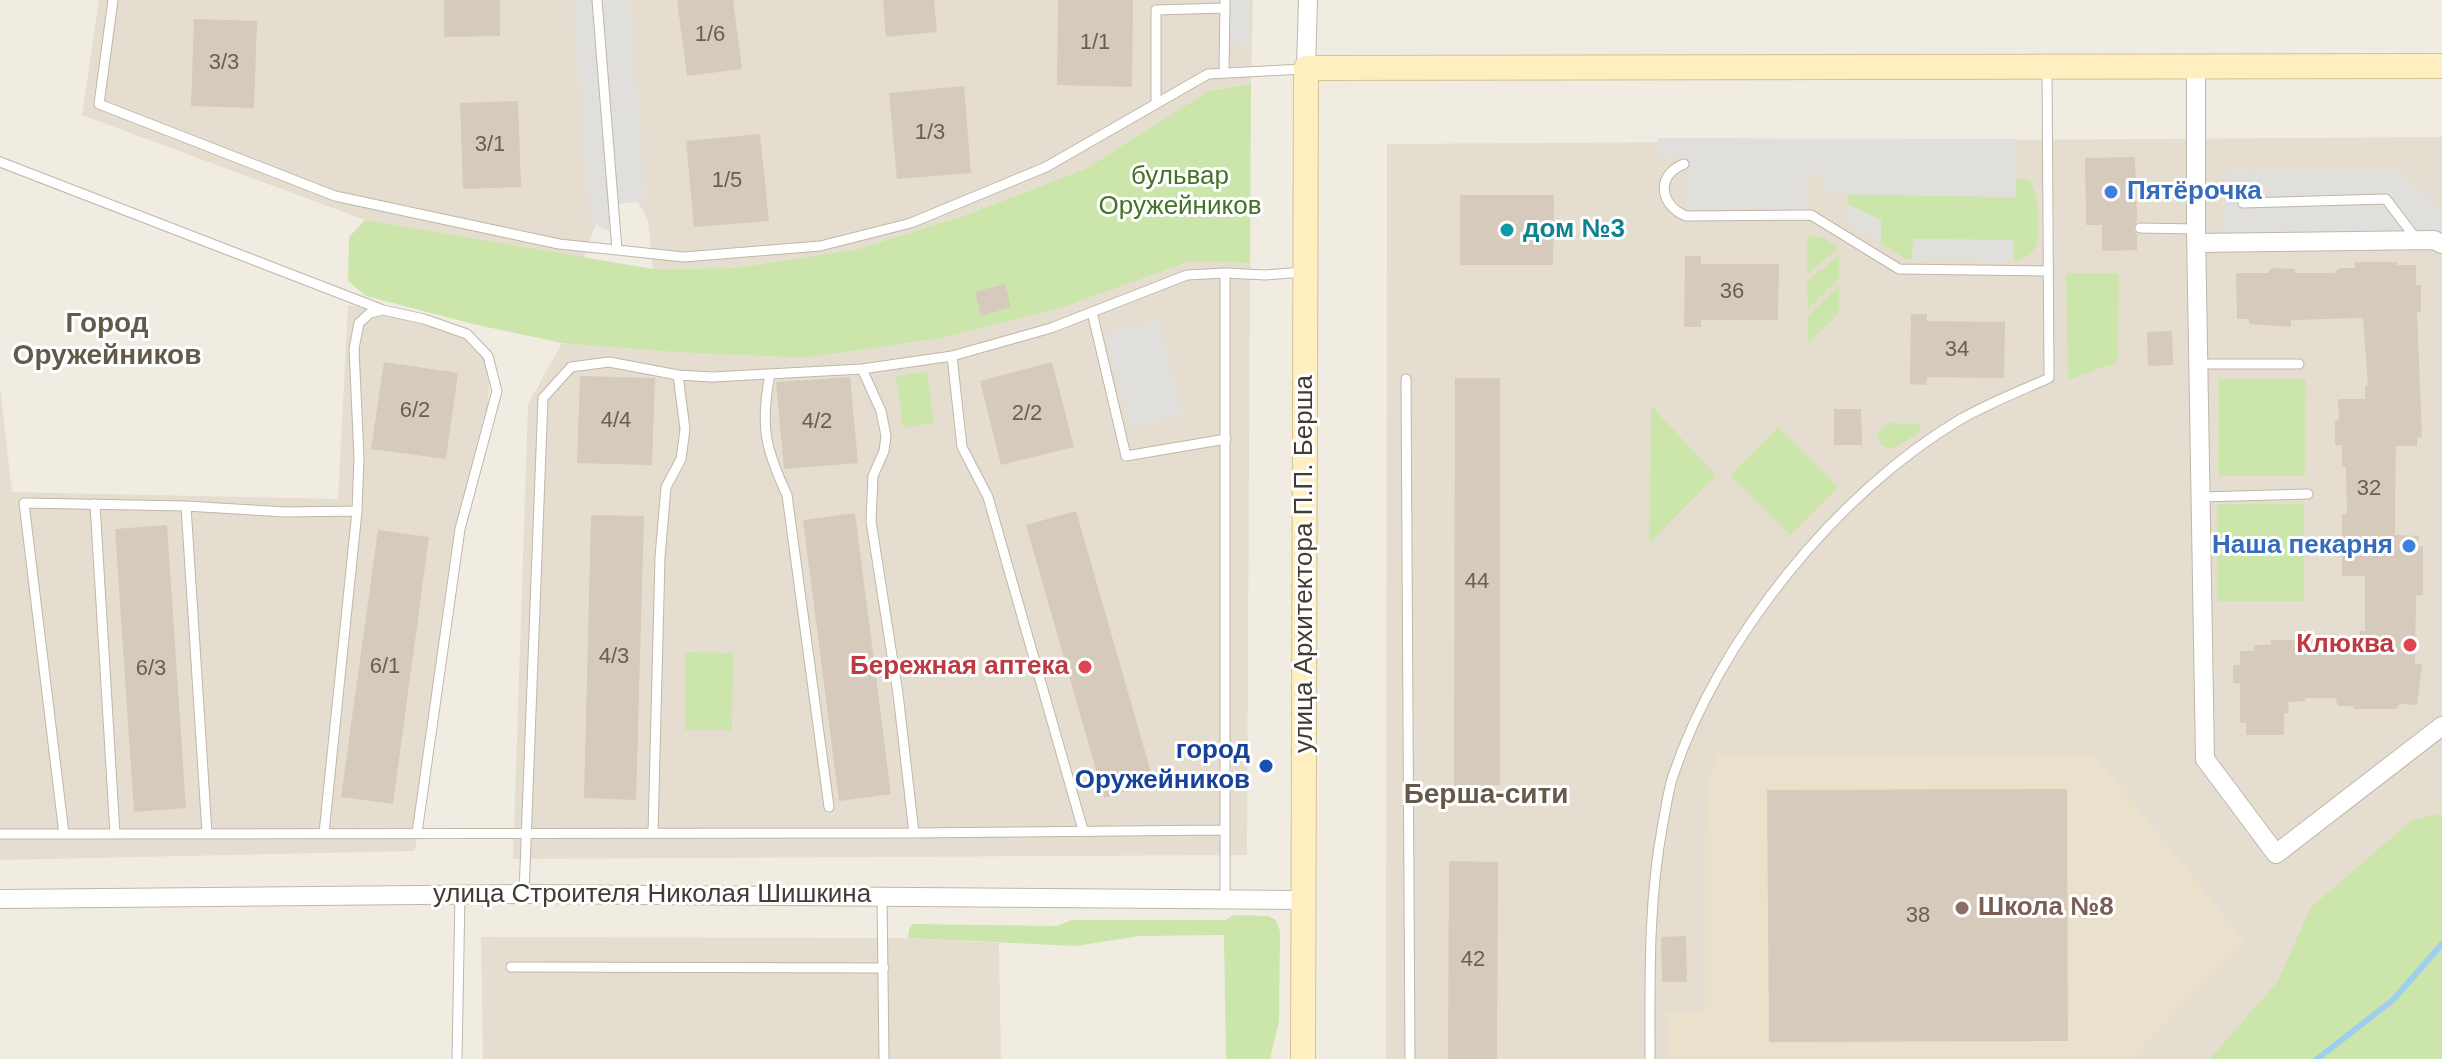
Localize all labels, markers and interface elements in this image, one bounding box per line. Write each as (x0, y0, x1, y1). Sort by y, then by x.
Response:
house number: 1/6 (695, 22, 725, 48)
house number: 1/1 (1080, 30, 1110, 56)
house number: 3/3 (209, 50, 239, 76)
house number: 1/3 (915, 120, 945, 146)
house number: 3/1 (475, 132, 505, 158)
park label: бульвар Оружейников (1099, 161, 1261, 222)
house number: 1/5 (712, 168, 742, 194)
place label: Пятёрочка (2127, 176, 2262, 208)
marker: Пятёрочка (2102, 183, 2120, 201)
place label: дом №3 (1523, 214, 1625, 246)
marker: дом №3 (1498, 221, 1516, 239)
house number: 36 (1720, 279, 1744, 305)
district label: Город Оружейников (13, 307, 201, 373)
house number: 34 (1945, 337, 1969, 363)
street label: улица Архитектора П.П. Берша (1289, 375, 1321, 753)
house number: 6/2 (400, 398, 430, 424)
house number: 2/2 (1012, 401, 1042, 427)
house number: 4/4 (601, 408, 631, 434)
house number: 4/2 (802, 409, 832, 435)
house number: 32 (2357, 476, 2381, 502)
place label: Наша пекарня (2212, 530, 2393, 562)
marker: Наша пекарня (2400, 537, 2418, 555)
house number: 44 (1465, 569, 1489, 595)
place label: Клюква (2296, 629, 2394, 661)
marker: Клюква (2401, 636, 2419, 654)
house number: 4/3 (599, 644, 629, 670)
place label: Бережная аптека (850, 651, 1069, 683)
house number: 6/1 (370, 654, 400, 680)
house number: 6/3 (136, 656, 166, 682)
marker: Бережная аптека (1076, 658, 1094, 676)
place label: город Оружейников (1075, 735, 1250, 796)
marker: город Оружейников (1257, 757, 1275, 775)
district label: Берша-сити (1404, 778, 1568, 812)
street label: улица Строителя Николая Шишкина (433, 879, 871, 911)
place label: Школа №8 (1978, 892, 2114, 924)
marker: Школа №8 (1953, 899, 1971, 917)
house number: 38 (1906, 903, 1930, 929)
house number: 42 (1461, 947, 1485, 973)

